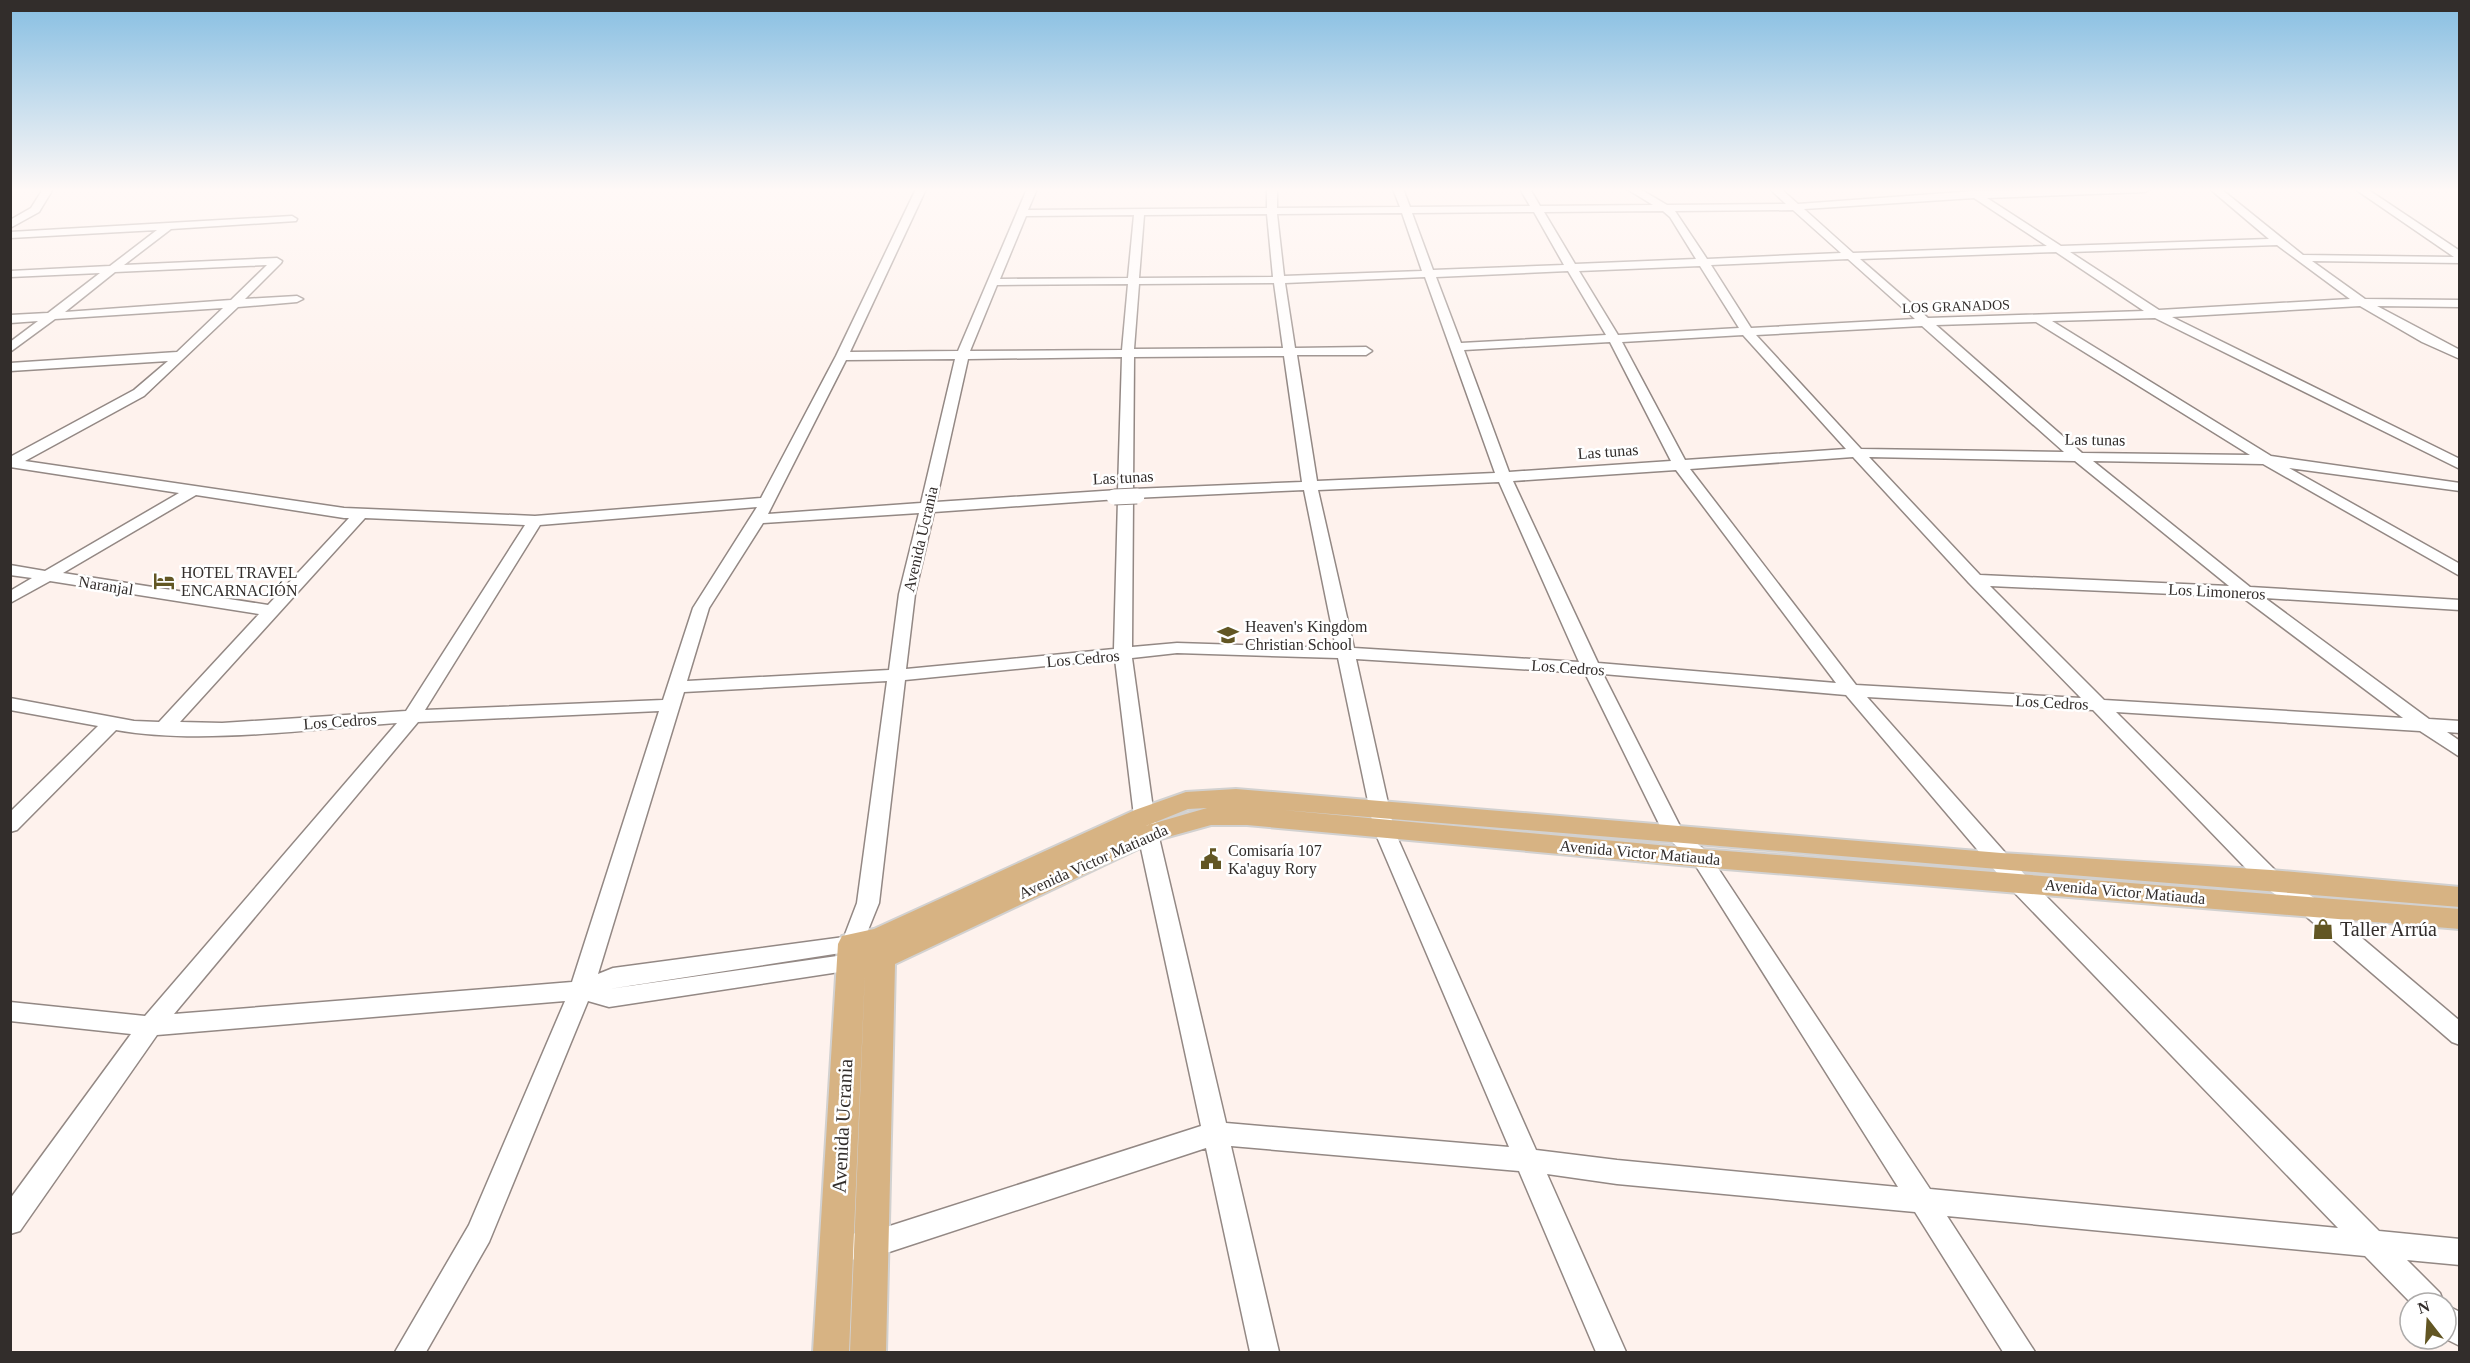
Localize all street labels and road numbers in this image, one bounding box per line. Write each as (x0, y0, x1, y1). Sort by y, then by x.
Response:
street label: LOS GRANADOS (1902, 297, 2010, 316)
street label: Las tunas (2064, 430, 2126, 449)
street label: Las tunas (1577, 441, 1639, 462)
street label: Las tunas (1092, 467, 1154, 488)
street label: Avenida Ucrania (900, 485, 941, 593)
street label: Naranjal (77, 573, 135, 599)
street label: Los Limoneros (2168, 580, 2266, 603)
street label: Los Cedros (1046, 647, 1120, 670)
street label: Los Cedros (1531, 656, 1605, 679)
street label: Los Cedros (2015, 692, 2089, 713)
street label: Los Cedros (303, 710, 377, 733)
street label: Avenida Victor Matiauda (1016, 821, 1170, 902)
street label: Avenida Victor Matiauda (1559, 837, 1721, 868)
street label: Avenida Victor Matiauda (2044, 876, 2206, 907)
street label: Avenida Ucrania (827, 1058, 857, 1194)

